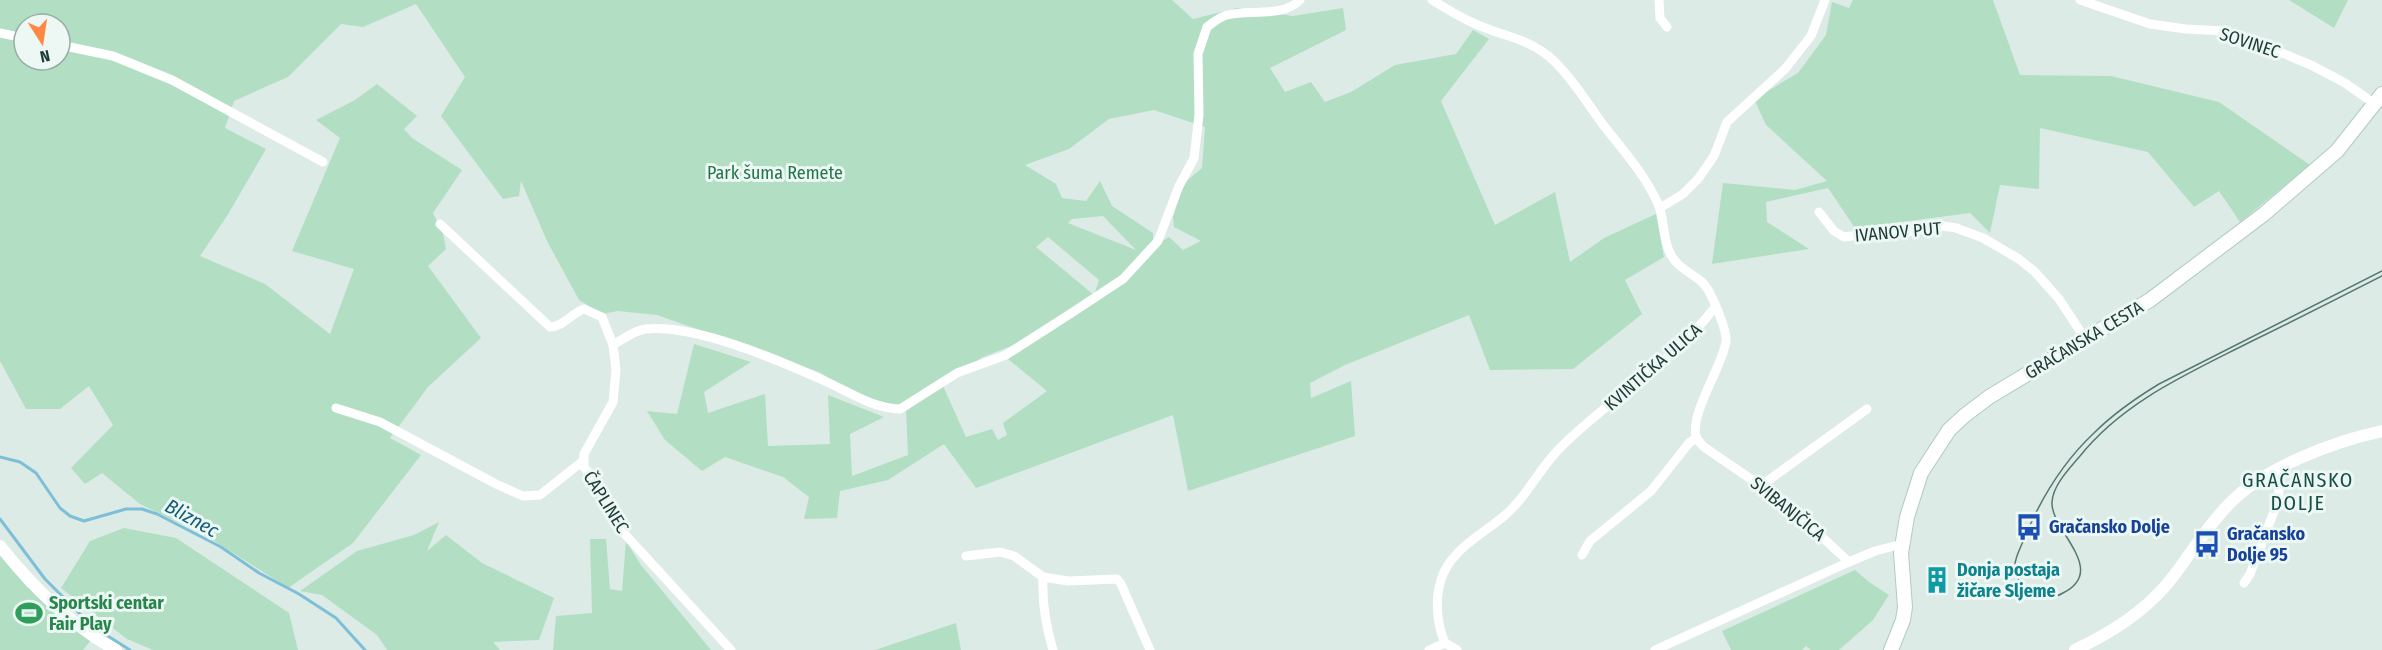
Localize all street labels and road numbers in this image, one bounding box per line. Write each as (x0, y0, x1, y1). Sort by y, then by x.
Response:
street label: SOVINEC (2217, 23, 2283, 63)
street label: IVANOV PUT (1854, 217, 1943, 247)
street label: GRAČANSKA CESTA (2021, 296, 2148, 384)
street label: KVINTIČKA ULICA (1600, 318, 1707, 415)
street label: ČAPLINEC (578, 467, 634, 537)
street label: SVIBANJČICA (1746, 472, 1830, 546)

